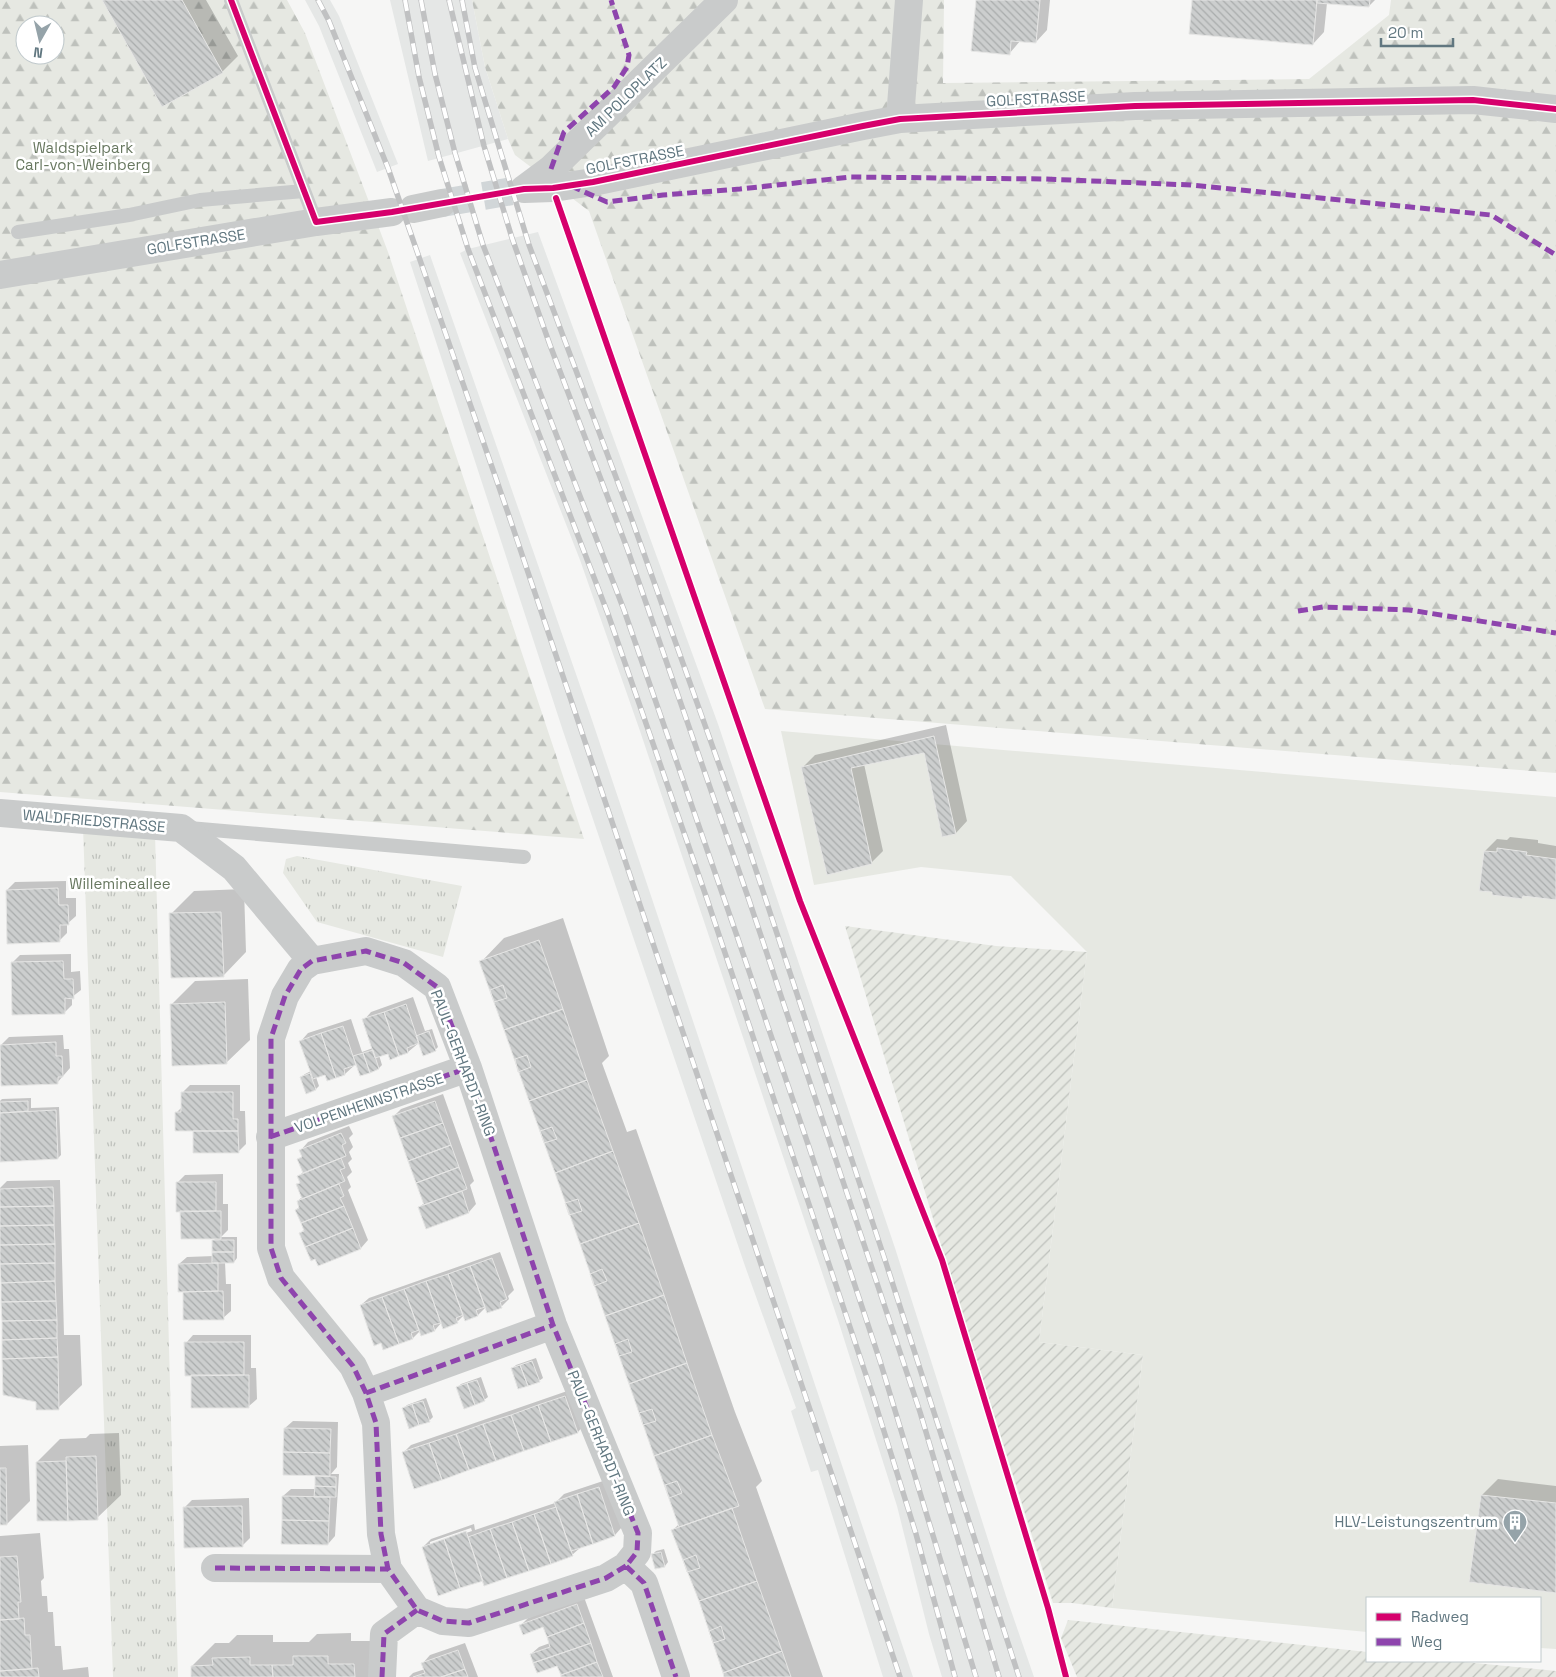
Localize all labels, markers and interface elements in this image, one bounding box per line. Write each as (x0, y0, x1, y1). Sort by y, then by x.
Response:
north arrow (15, 15, 65, 65)
scale bar (1381, 15, 1454, 47)
text: 20 m (1388, 23, 1423, 42)
text: N (32, 43, 44, 62)
street label: AM POLOPLATZ (581, 53, 670, 140)
street label: GOLFSTRASSE (986, 86, 1086, 111)
park label: Waldspielpark Carl-von-Weinberg (15, 138, 151, 174)
street label: GOLFSTRASSE (584, 141, 686, 178)
street label: GOLFSTRASSE (145, 224, 247, 259)
street label: WALDFRIEDSTRASSE (22, 805, 166, 836)
park label: Willemineallee (69, 874, 171, 893)
street label: PAUL-GERHARDT-RING (427, 987, 500, 1139)
street label: VOLPENHENNSTRASSE (292, 1068, 446, 1137)
street label: PAUL-GERHARDT-RING (564, 1367, 639, 1518)
building icon: HLV-Leistungszentrum (1502, 1509, 1528, 1543)
place label: HLV-Leistungszentrum (1335, 1512, 1498, 1531)
legend (1366, 1597, 1541, 1662)
text: Radweg (1411, 1607, 1469, 1626)
text: Weg (1411, 1632, 1442, 1651)

